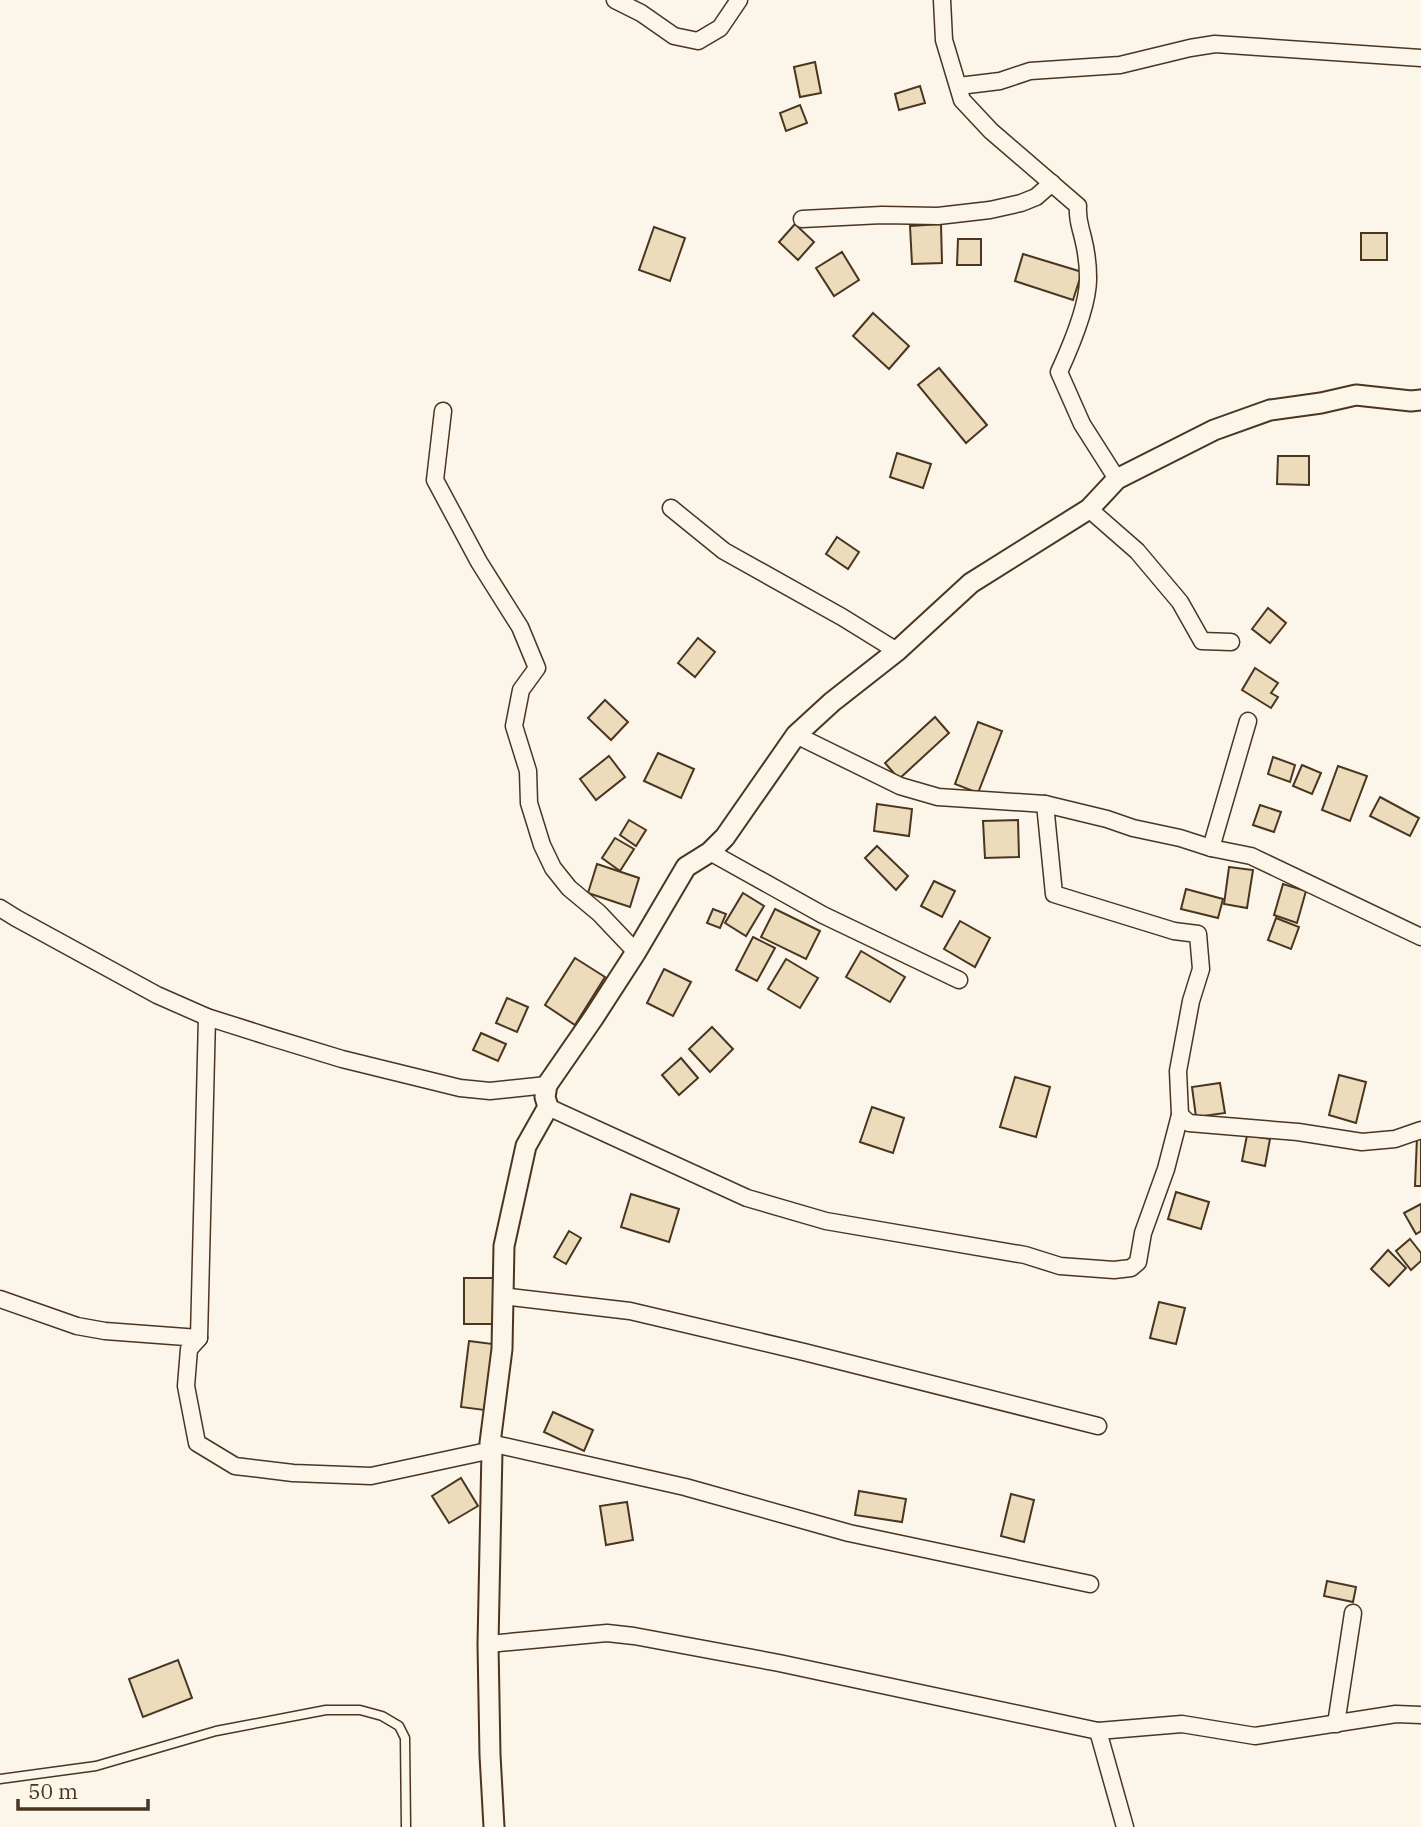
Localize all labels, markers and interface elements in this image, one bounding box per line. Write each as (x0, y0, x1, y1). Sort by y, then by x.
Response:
scale bar (18, 1768, 147, 1812)
text: 50 m (28, 1777, 78, 1805)

